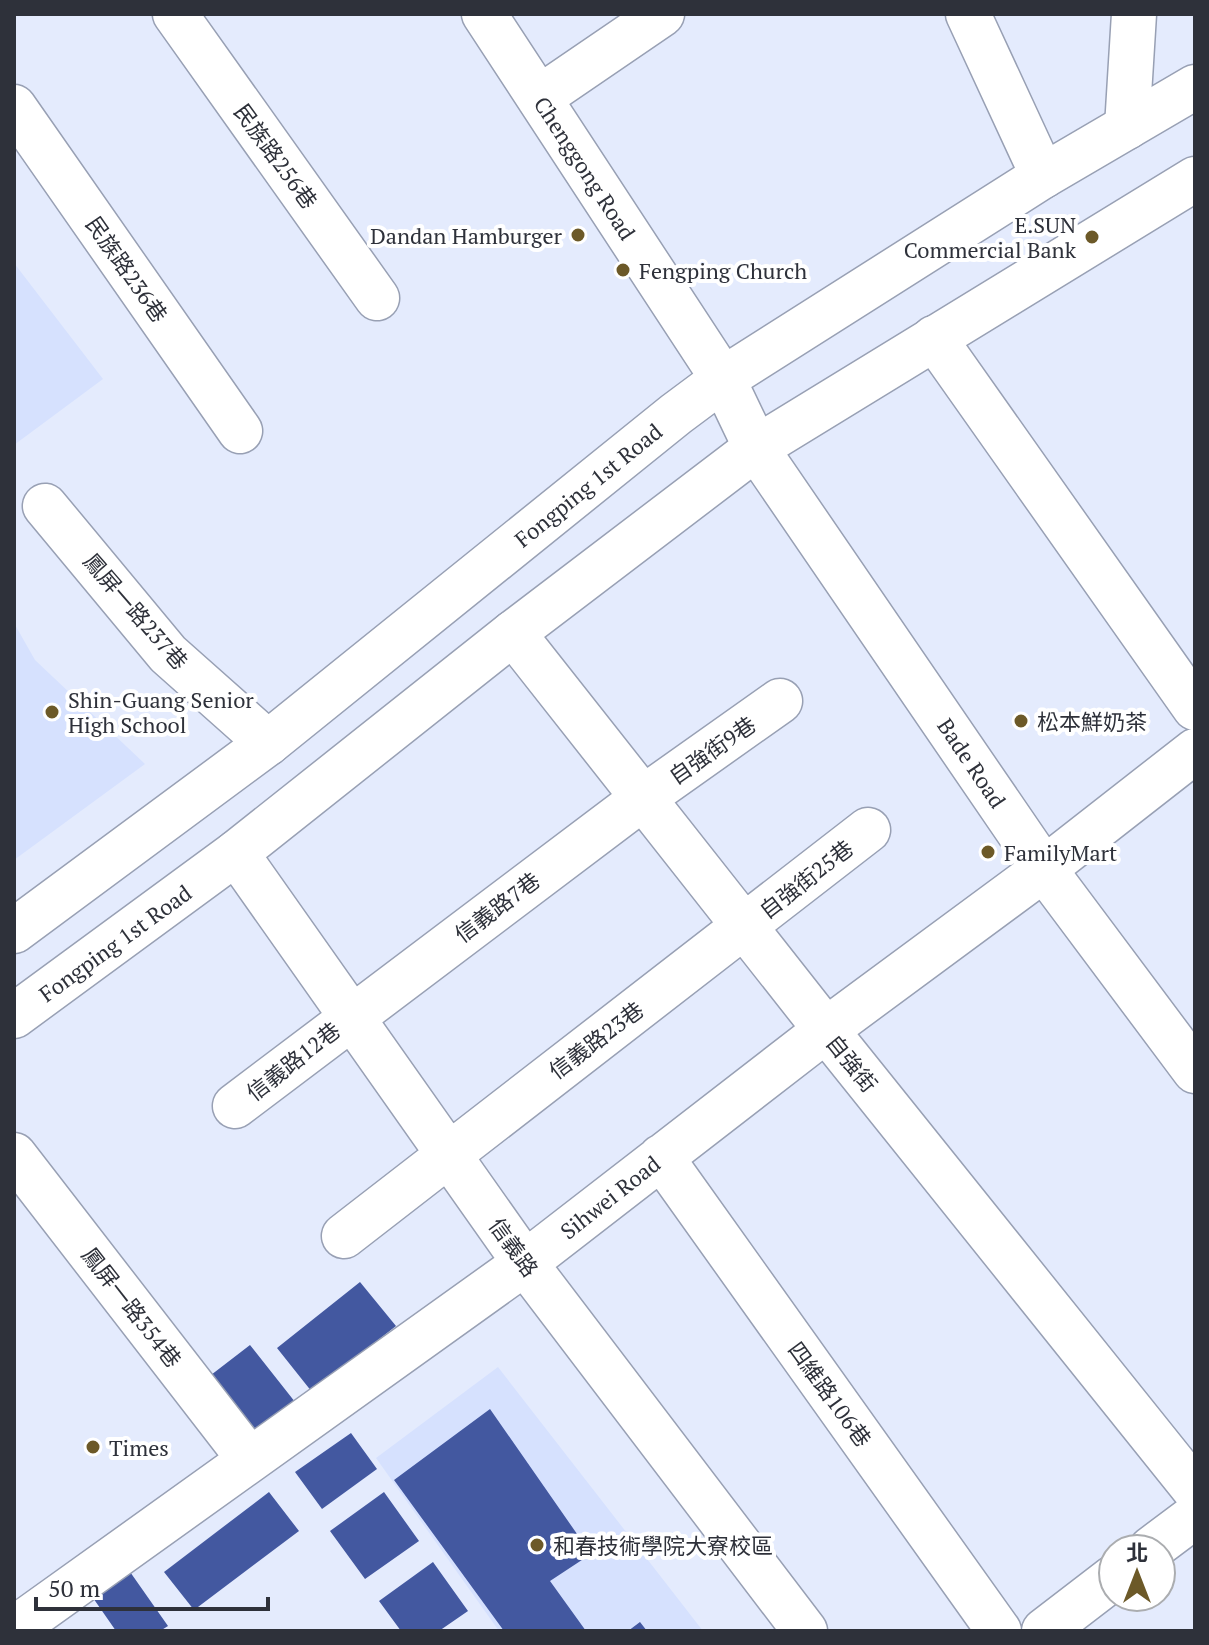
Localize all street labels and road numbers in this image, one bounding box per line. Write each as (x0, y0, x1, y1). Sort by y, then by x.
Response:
street label: Chenggong Road (528, 91, 642, 245)
street label: 民族路256巷 (228, 98, 324, 214)
street label: 民族路236巷 (80, 210, 174, 328)
street label: Fongping 1st Road (508, 417, 668, 553)
street label: 鳳屏一路237巷 (77, 547, 195, 675)
street label: 自強街9巷 (663, 710, 761, 790)
street label: Bade Road (931, 712, 1013, 814)
street label: 自強街25巷 (753, 833, 859, 925)
street label: 信義路7巷 (448, 865, 546, 949)
street label: Fongping 1st Road (33, 878, 197, 1008)
street label: 信義路23巷 (543, 995, 649, 1085)
street label: 信義路12巷 (240, 1015, 346, 1107)
street label: 自強街 (820, 1028, 884, 1098)
street label: Sihwei Road (554, 1149, 666, 1245)
street label: 信義路 (483, 1212, 545, 1282)
street label: 鳳屏一路354巷 (76, 1241, 188, 1373)
street label: 四維路106巷 (782, 1336, 878, 1452)

